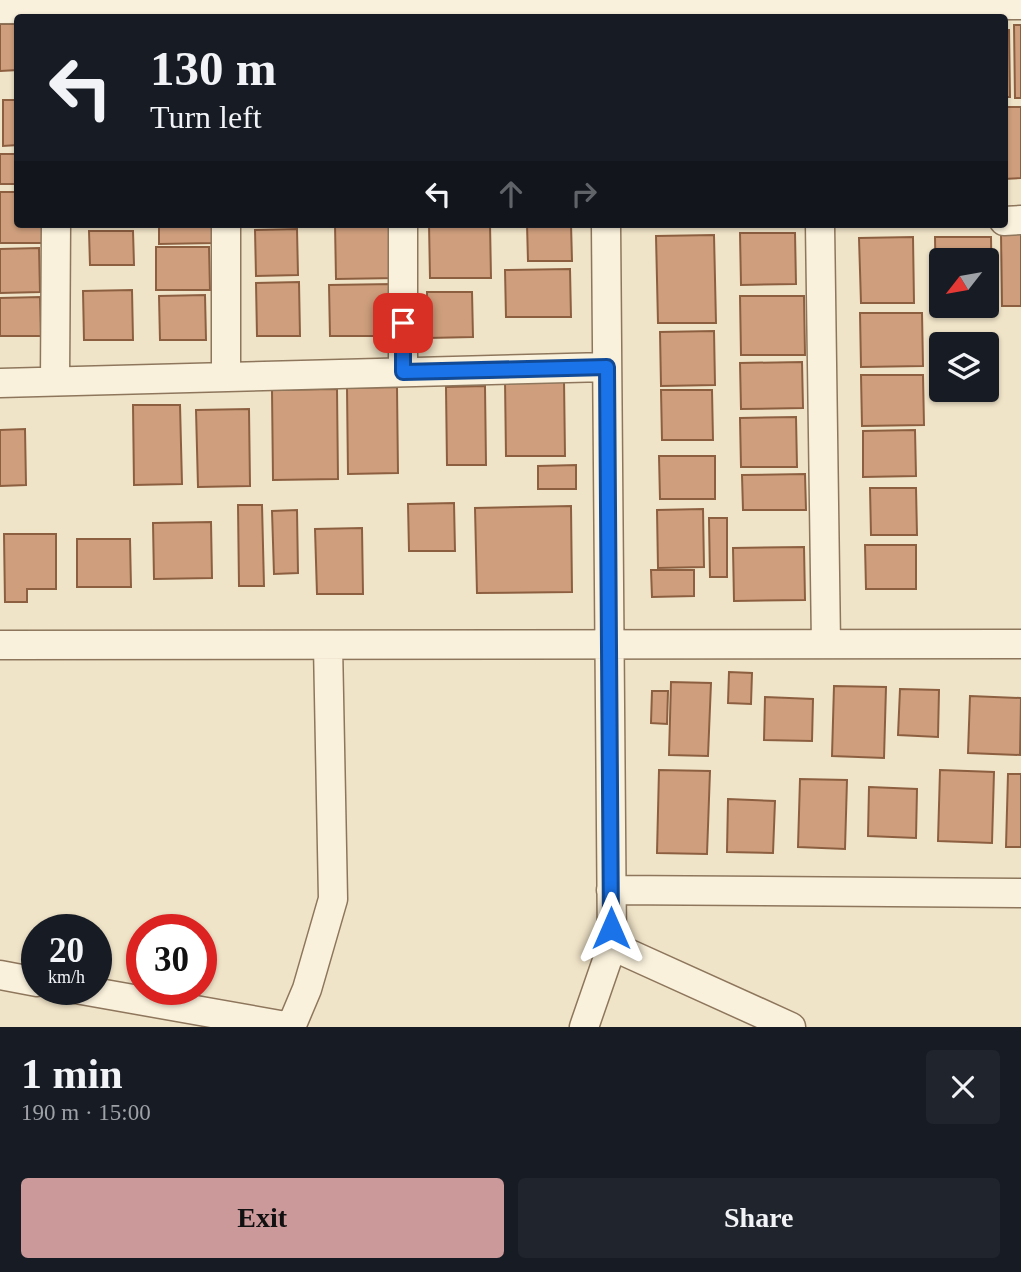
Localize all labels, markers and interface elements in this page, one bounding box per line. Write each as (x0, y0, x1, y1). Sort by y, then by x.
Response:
text: 130 m (150, 41, 277, 96)
icon: left (35, 42, 126, 133)
text: Turn left (150, 99, 262, 135)
icon: left (419, 175, 457, 213)
icon: ahead (492, 175, 530, 213)
icon: right (565, 175, 603, 213)
north arrow (929, 248, 999, 318)
map controls (929, 248, 999, 402)
pin (373, 293, 433, 353)
icon: arrive (384, 304, 422, 342)
button: layers (929, 332, 999, 402)
position arrow (574, 891, 648, 965)
speed limit sign: 30 (126, 914, 217, 1005)
text: 20 (49, 931, 84, 970)
text: km/h (48, 967, 85, 987)
button: close (926, 1050, 1000, 1124)
text: 1 min (21, 1051, 123, 1097)
text: 190 m · 15:00 (21, 1100, 151, 1125)
button: Exit (21, 1178, 504, 1258)
button: Share (518, 1178, 1000, 1258)

